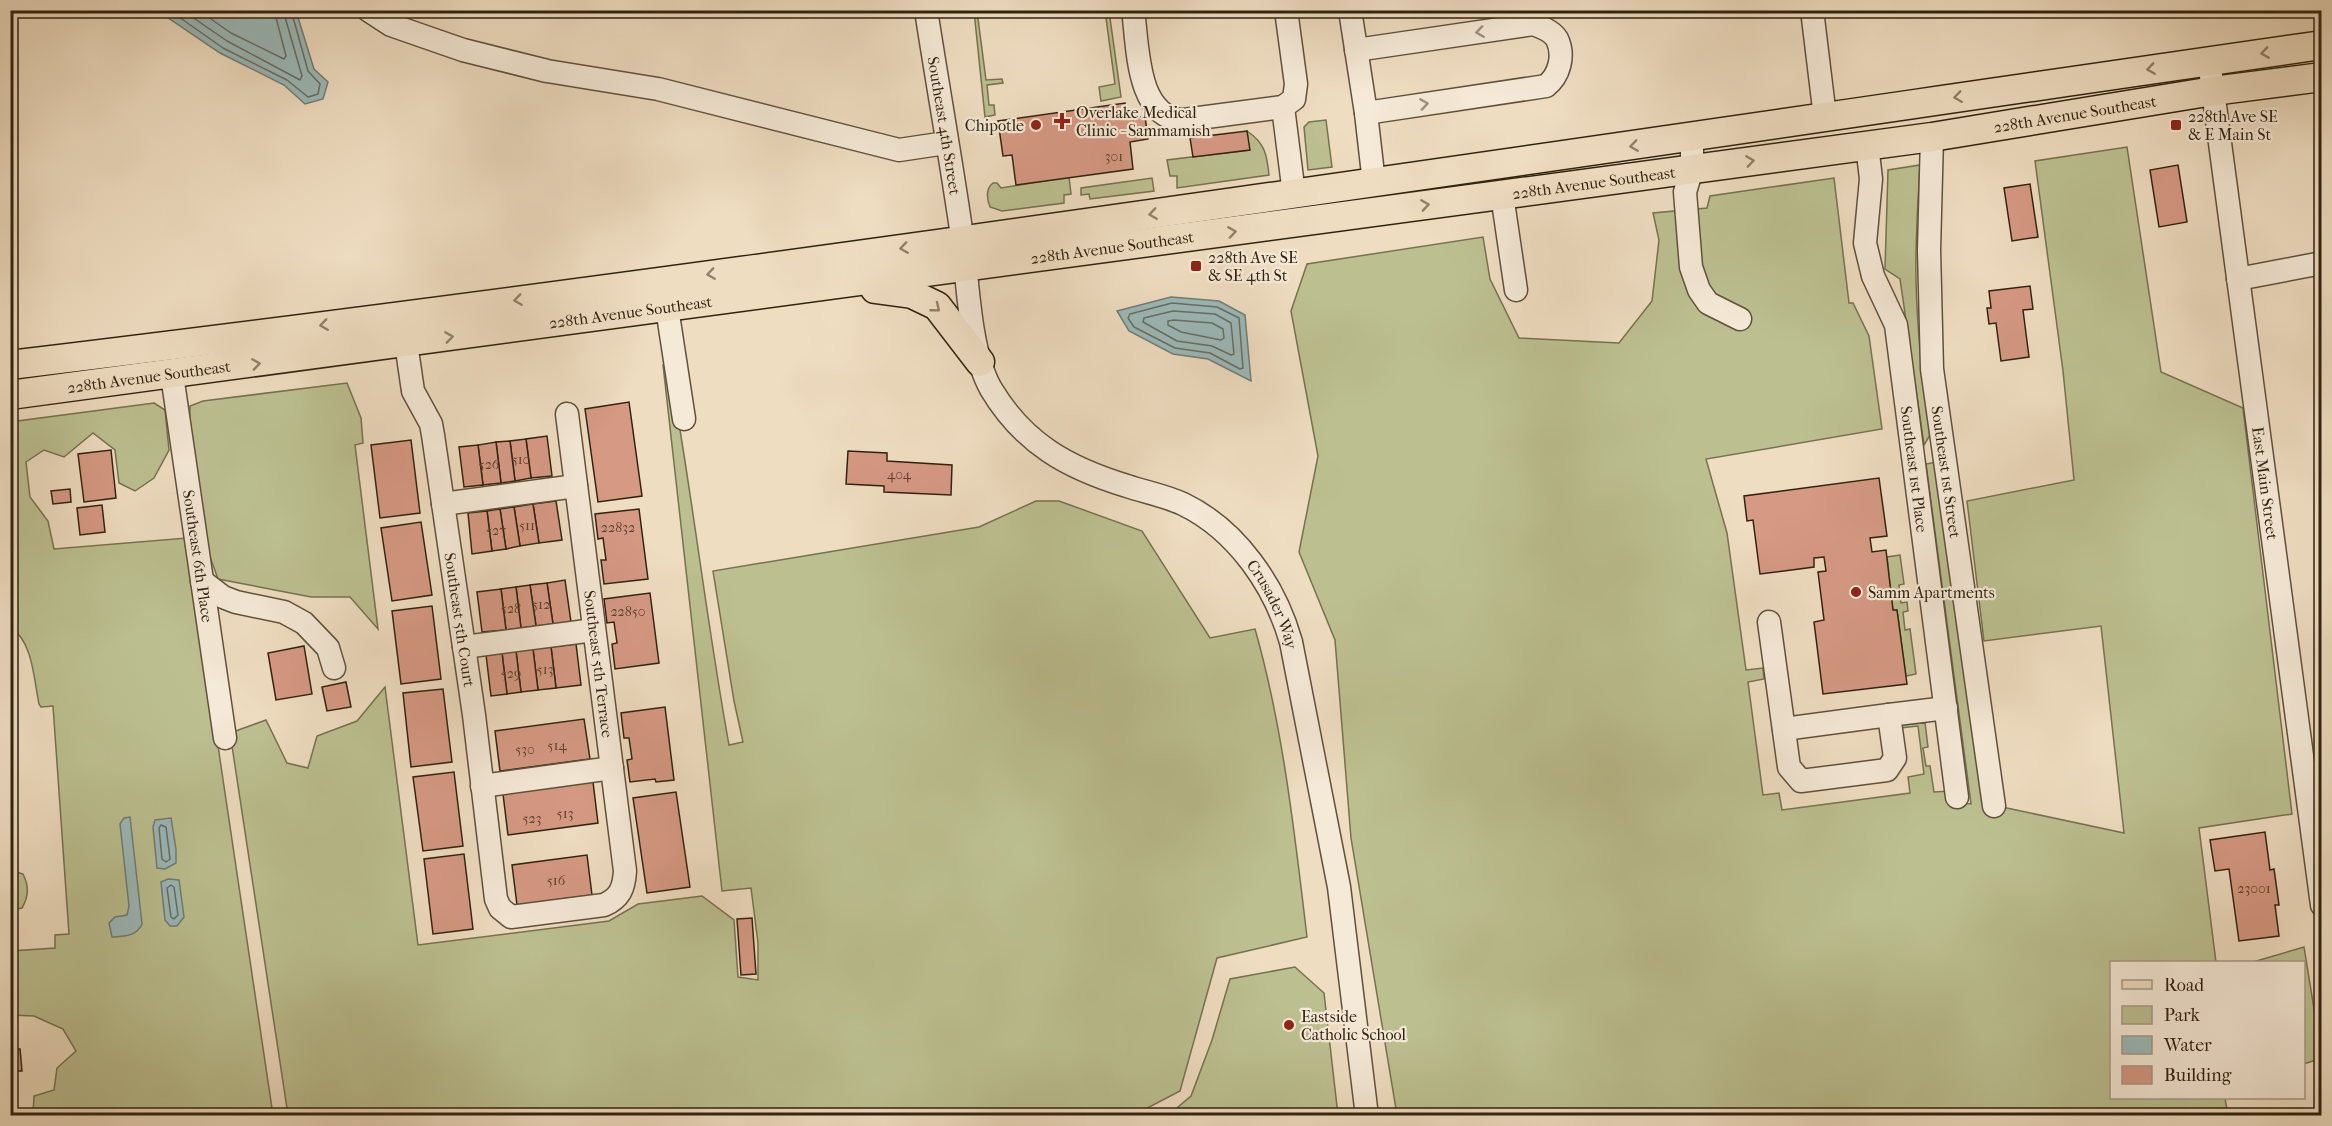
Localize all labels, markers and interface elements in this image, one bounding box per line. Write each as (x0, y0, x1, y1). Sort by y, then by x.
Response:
one-way arrow (1476, 25, 1485, 37)
one-way arrow (2261, 46, 2270, 58)
street label: Southeast 4th Street (923, 55, 965, 196)
one-way arrow (2147, 62, 2156, 74)
one-way arrow (1954, 91, 1963, 103)
street label: 228th Avenue Southeast (1992, 91, 2158, 137)
one-way arrow (1418, 98, 1428, 111)
place label: Overlake Medical Clinic - Sammamish (1076, 103, 1210, 140)
place label: 228th Ave SE & E Main St (2188, 107, 2278, 144)
marker: Overlake Medical Clinic - Sammamish (1053, 112, 1071, 130)
place label: Chipotle (965, 116, 1024, 135)
marker: Chipotle (1029, 118, 1043, 132)
marker: 228th Ave SE & E Main St (2169, 118, 2183, 132)
one-way arrow (1629, 139, 1638, 151)
house number: 301 (1105, 148, 1123, 165)
one-way arrow (1746, 156, 1755, 168)
street label: 228th Avenue Southeast (1511, 162, 1677, 203)
one-way arrow (1420, 200, 1430, 212)
one-way arrow (1148, 207, 1157, 219)
one-way arrow (1227, 226, 1236, 238)
street label: 228th Avenue Southeast (1029, 227, 1195, 268)
one-way arrow (900, 242, 909, 254)
place label: 228th Ave SE & SE 4th St (1208, 248, 1298, 285)
marker: 228th Ave SE & SE 4th St (1189, 259, 1203, 273)
one-way arrow (706, 267, 716, 279)
street label: 228th Avenue Southeast (548, 292, 714, 333)
one-way arrow (513, 293, 522, 305)
one-way arrow (929, 301, 940, 312)
one-way arrow (320, 319, 329, 331)
one-way arrow (445, 332, 454, 344)
street label: 228th Avenue Southeast (66, 356, 232, 397)
one-way arrow (251, 358, 261, 370)
street label: Southeast 1st Place (1897, 405, 1932, 534)
street label: Southeast 1st Street (1927, 405, 1965, 540)
street label: East Main Street (2248, 426, 2282, 541)
house number: 510 (512, 451, 530, 468)
house number: 526 (479, 456, 500, 473)
house number: 404 (887, 466, 912, 483)
street label: Southeast 6th Place (179, 489, 217, 624)
house number: 511 (519, 517, 535, 534)
house number: 22832 (601, 519, 635, 536)
house number: 527 (486, 522, 506, 539)
street label: Southeast 5th Court (440, 551, 479, 689)
street label: Crusader Way (1243, 556, 1301, 651)
place label: Samm Apartments (1868, 583, 1995, 602)
marker: Samm Apartments (1849, 585, 1863, 599)
street label: Southeast 5th Terrace (580, 589, 617, 739)
house number: 512 (532, 596, 550, 613)
house number: 528 (501, 600, 521, 617)
house number: 22850 (610, 603, 646, 620)
house number: 513 (537, 661, 553, 678)
house number: 529 (501, 665, 521, 682)
house number: 514 (547, 737, 567, 754)
house number: 530 (515, 741, 535, 758)
house number: 513 (557, 805, 573, 822)
house number: 523 (523, 810, 542, 827)
house number: 516 (547, 872, 566, 889)
house number: 23001 (2237, 880, 2271, 897)
legend (2110, 961, 2305, 1099)
text: Road (2164, 975, 2204, 996)
text: Park (2164, 1005, 2201, 1026)
place label: Eastside Catholic School (1301, 1007, 1407, 1044)
marker: Eastside Catholic School (1282, 1018, 1296, 1032)
text: Water (2163, 1035, 2212, 1056)
text: Building (2164, 1065, 2232, 1086)

